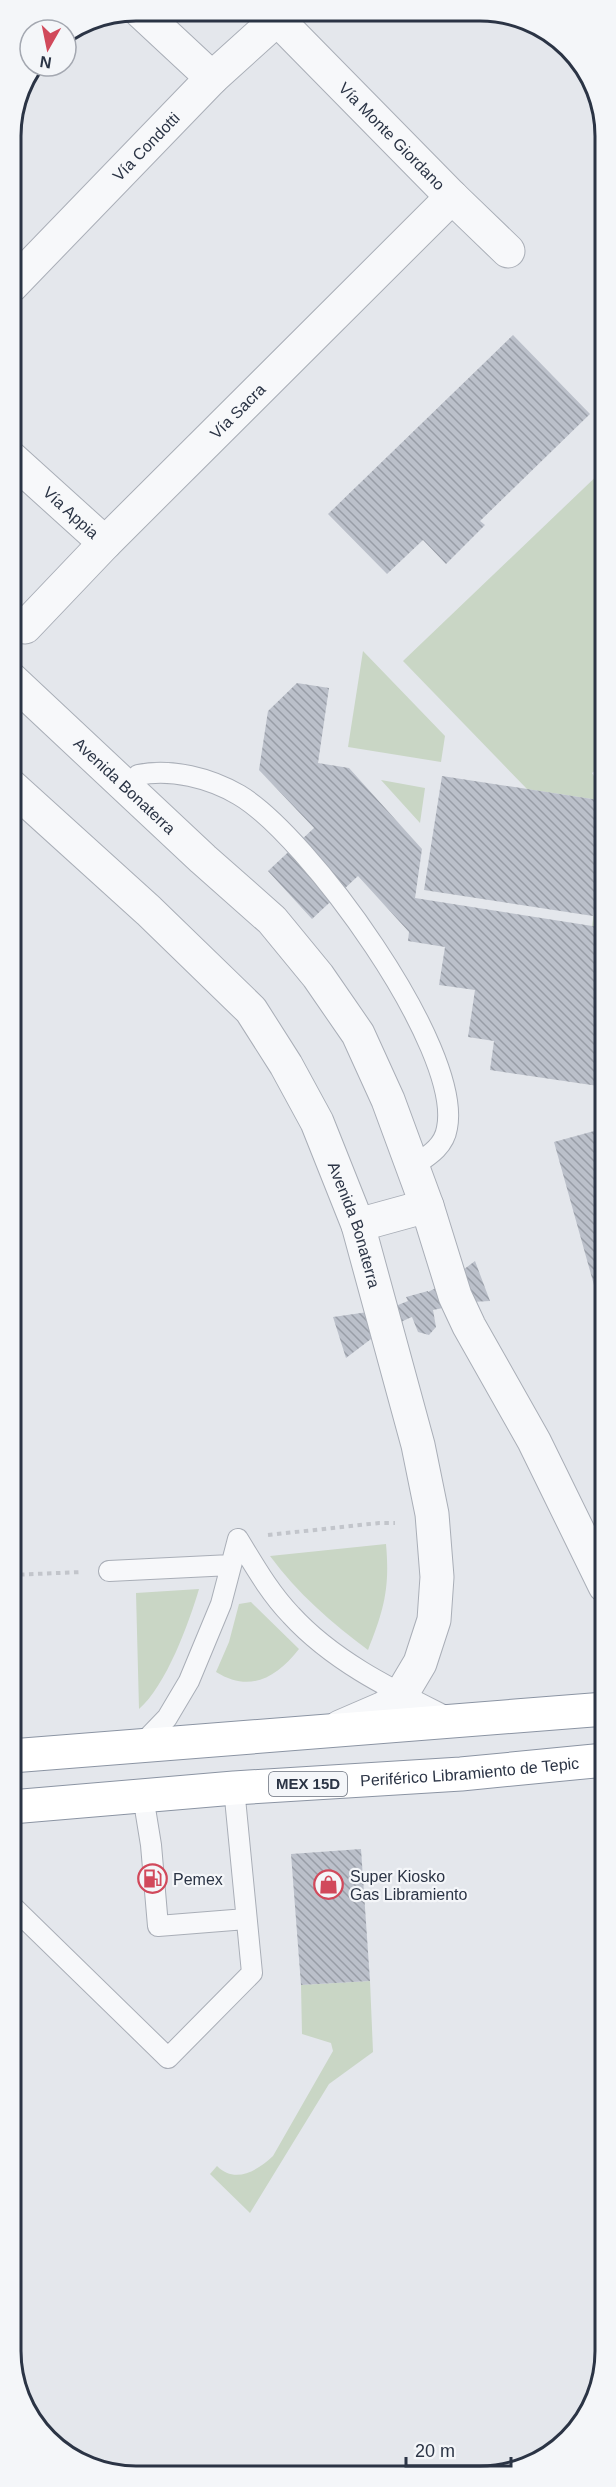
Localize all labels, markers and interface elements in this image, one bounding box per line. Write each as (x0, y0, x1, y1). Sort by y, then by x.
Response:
north arrow (18, 18, 78, 78)
text: N (39, 53, 53, 72)
street label: Vía Monte Giordano (335, 79, 448, 193)
street label: Vía Condotti (109, 109, 183, 184)
street label: Vía Sacra (207, 380, 269, 442)
street label: Vía Appia (40, 483, 102, 542)
street label: Avenida Bonaterra (70, 735, 179, 838)
street label: Avenida Bonaterra (325, 1159, 383, 1290)
street label: Periférico Libramiento de Tepic (360, 1755, 580, 1789)
road number: MEX 15D (269, 1772, 347, 1796)
fuel station icon: Pemex (136, 1863, 168, 1895)
place label: Super Kiosko Gas Libramiento (350, 1868, 467, 1903)
shop icon: Super Kiosko Gas Libramiento (313, 1869, 345, 1901)
place label: Pemex (173, 1871, 223, 1888)
scale bar (406, 2430, 511, 2468)
text: 20 m (415, 2441, 455, 2461)

